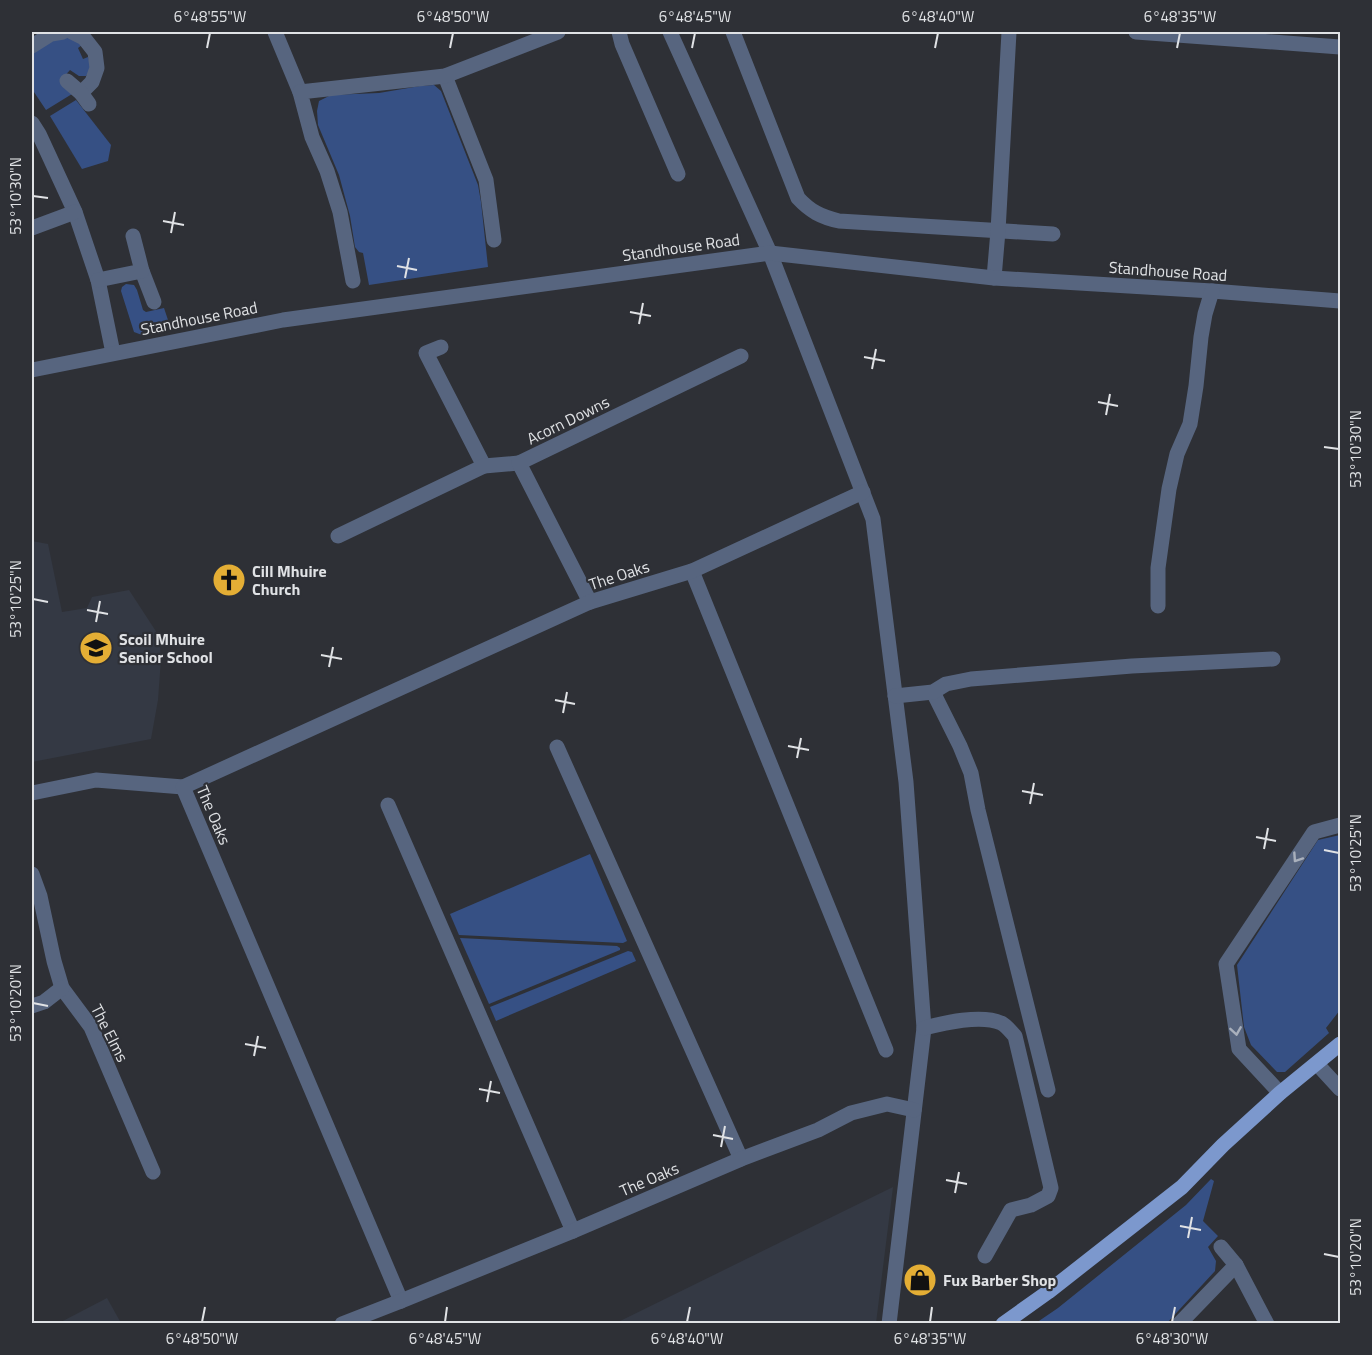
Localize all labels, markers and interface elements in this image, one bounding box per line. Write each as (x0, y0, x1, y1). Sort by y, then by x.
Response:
text: 6°48'55"W (174, 5, 246, 28)
text: 6°48'50"W (417, 5, 489, 28)
text: 6°48'45"W (659, 5, 731, 28)
text: 6°48'40"W (902, 5, 974, 28)
text: 6°48'35"W (1144, 5, 1216, 28)
text: 53°10'30"N (4, 157, 27, 235)
street label: Standhouse Road (621, 227, 741, 267)
street label: Standhouse Road (1108, 255, 1228, 287)
street label: Standhouse Road (139, 295, 259, 341)
street label: Acorn Downs (523, 390, 613, 450)
text: 53°10'30"N (1344, 410, 1367, 488)
street label: The Oaks (586, 554, 652, 596)
place label: Cill Mhuire Church (252, 559, 327, 601)
text: 53°10'25"N (4, 560, 27, 638)
church icon: Cill Mhuire Church (211, 562, 247, 598)
place label: Scoil Mhuire Senior School (119, 627, 213, 669)
school or university icon: Scoil Mhuire Senior School (78, 630, 114, 666)
street label: The Oaks (191, 782, 237, 848)
text: 53°10'25"N (1344, 814, 1367, 892)
one-way arrow (1293, 851, 1304, 862)
text: 53°10'20"N (4, 964, 27, 1042)
street label: The Elms (85, 1000, 135, 1066)
one-way arrow (1230, 1026, 1242, 1035)
street label: The Oaks (616, 1156, 682, 1202)
text: 53°10'20"N (1344, 1218, 1367, 1296)
shop icon: Fux Barber Shop (902, 1262, 938, 1298)
place label: Fux Barber Shop (943, 1268, 1057, 1292)
text: 6°48'50"W (166, 1327, 238, 1350)
text: 6°48'45"W (409, 1327, 481, 1350)
text: 6°48'40"W (651, 1327, 723, 1350)
text: 6°48'35"W (894, 1327, 966, 1350)
text: 6°48'30"W (1136, 1327, 1208, 1350)

